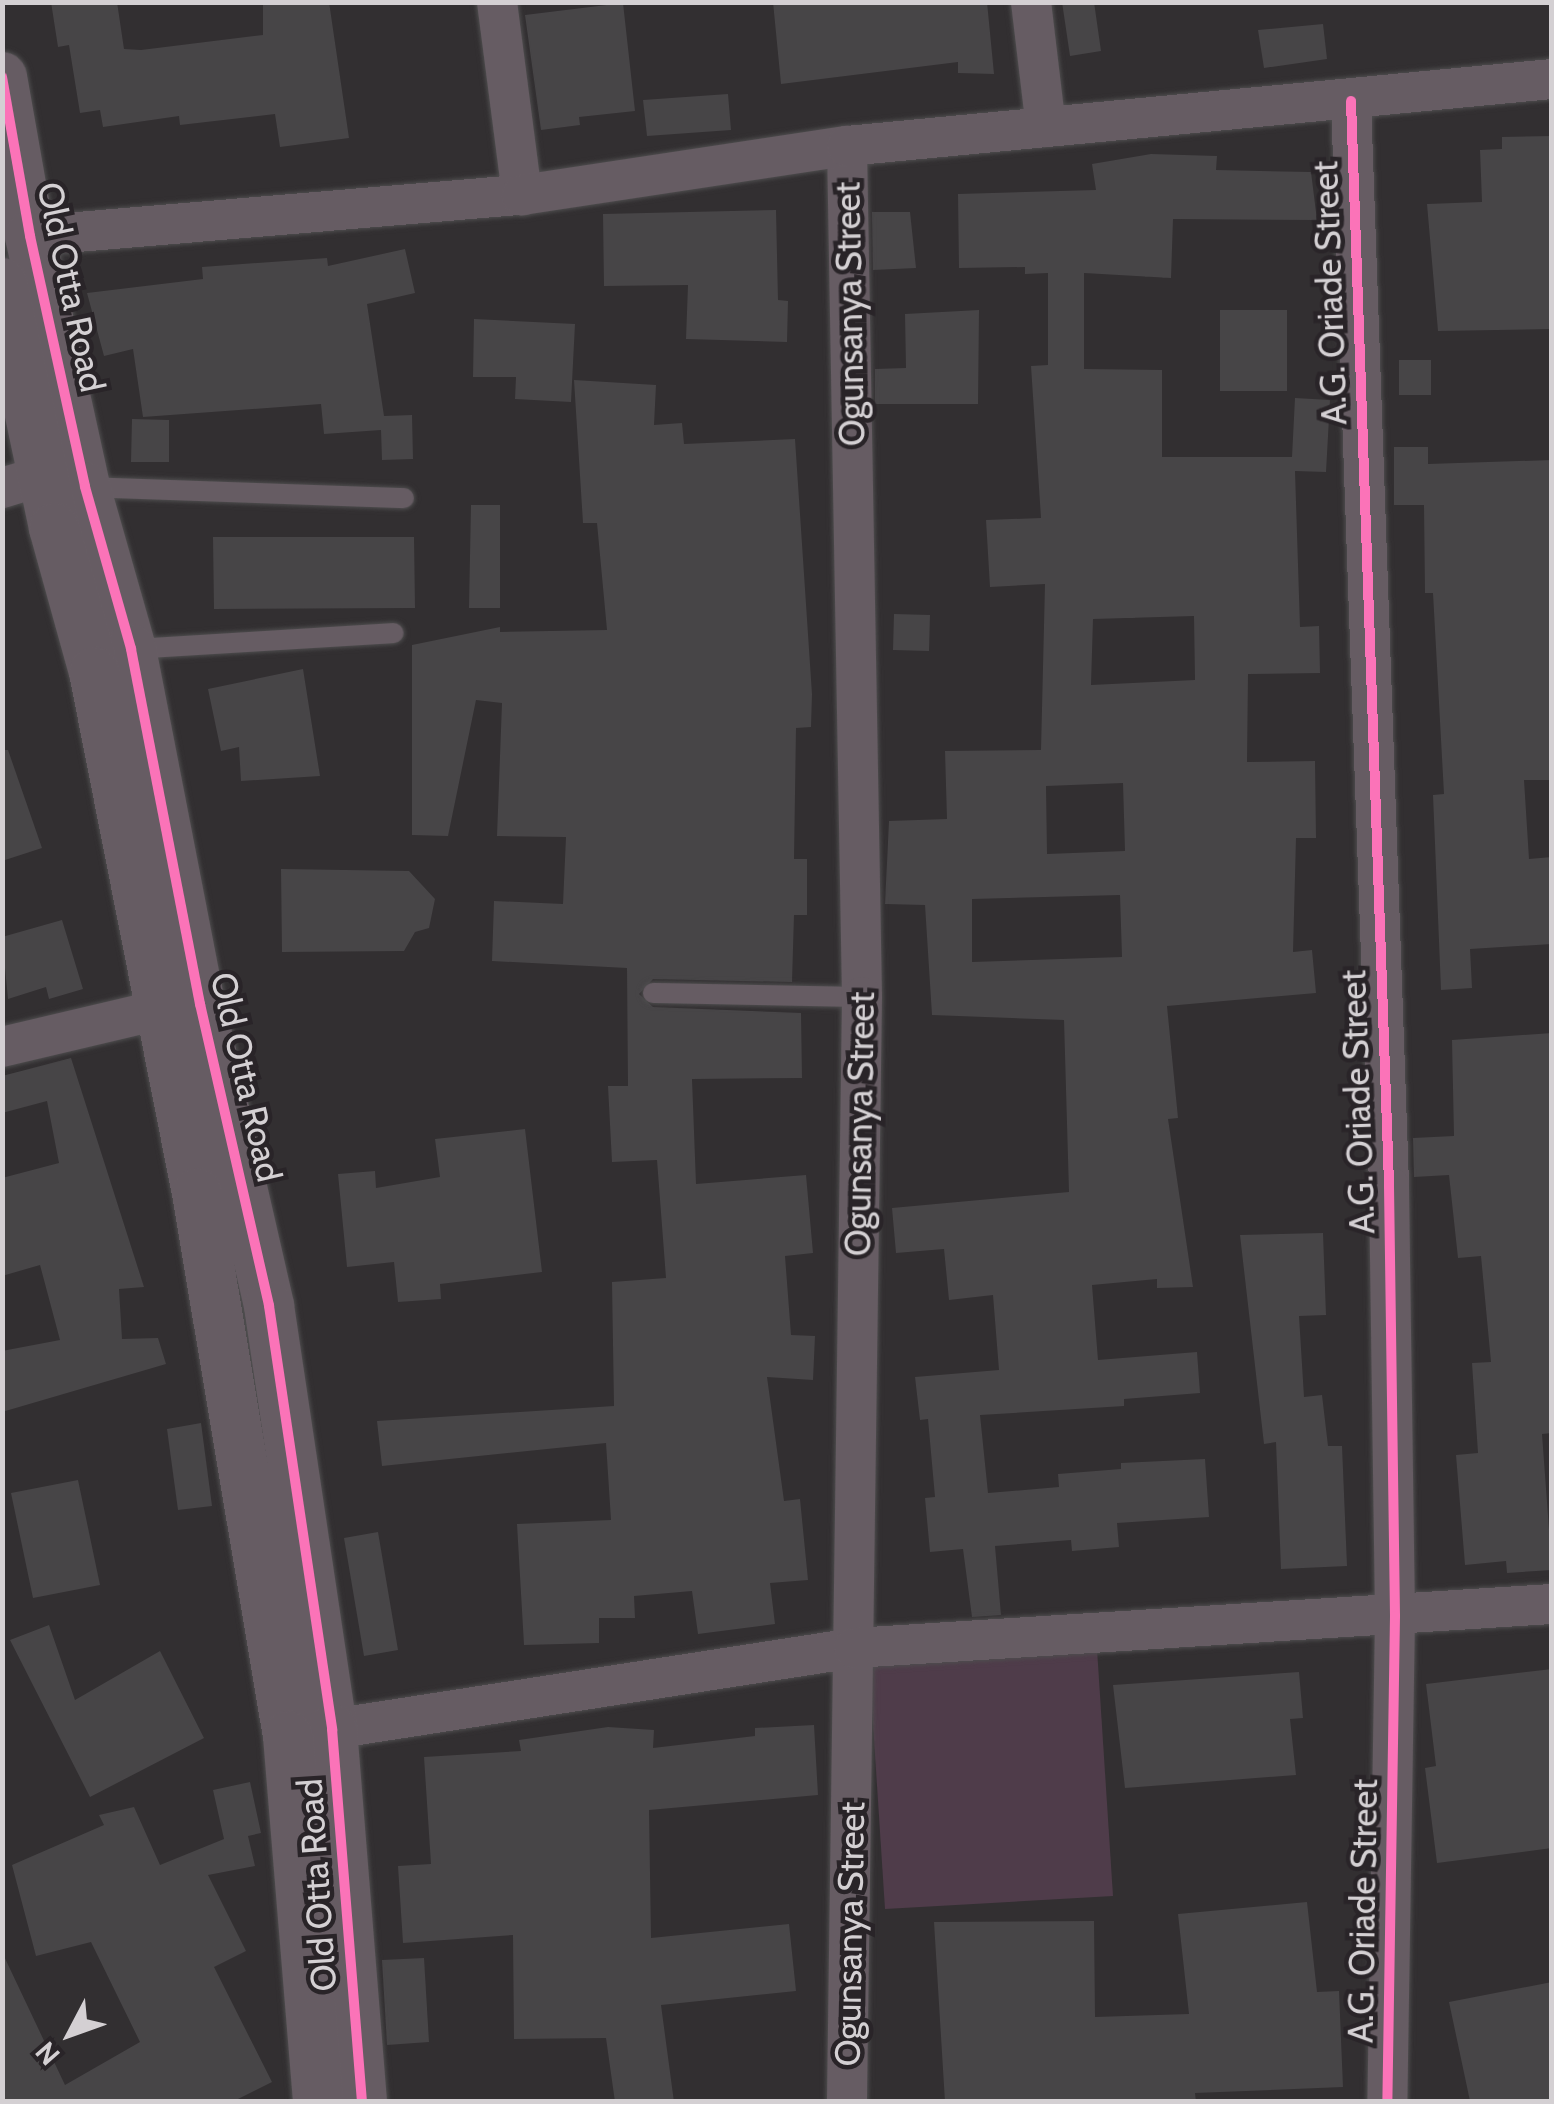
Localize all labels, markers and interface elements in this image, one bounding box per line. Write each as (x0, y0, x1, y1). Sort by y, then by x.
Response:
street label: A.G. Oriade Street (1304, 160, 1356, 426)
street label: Old Otta Road (28, 178, 114, 396)
street label: Ogunsanya Street (827, 181, 873, 447)
street label: Old Otta Road (202, 968, 290, 1186)
street label: A.G. Oriade Street (1332, 969, 1384, 1235)
street label: Ogunsanya Street (837, 991, 883, 1257)
street label: Old Otta Road (289, 1777, 345, 1993)
street label: A.G. Oriade Street (1340, 1779, 1386, 2043)
street label: Ogunsanya Street (827, 1801, 873, 2067)
north arrow (20, 1984, 120, 2084)
text: N (28, 2035, 67, 2072)

